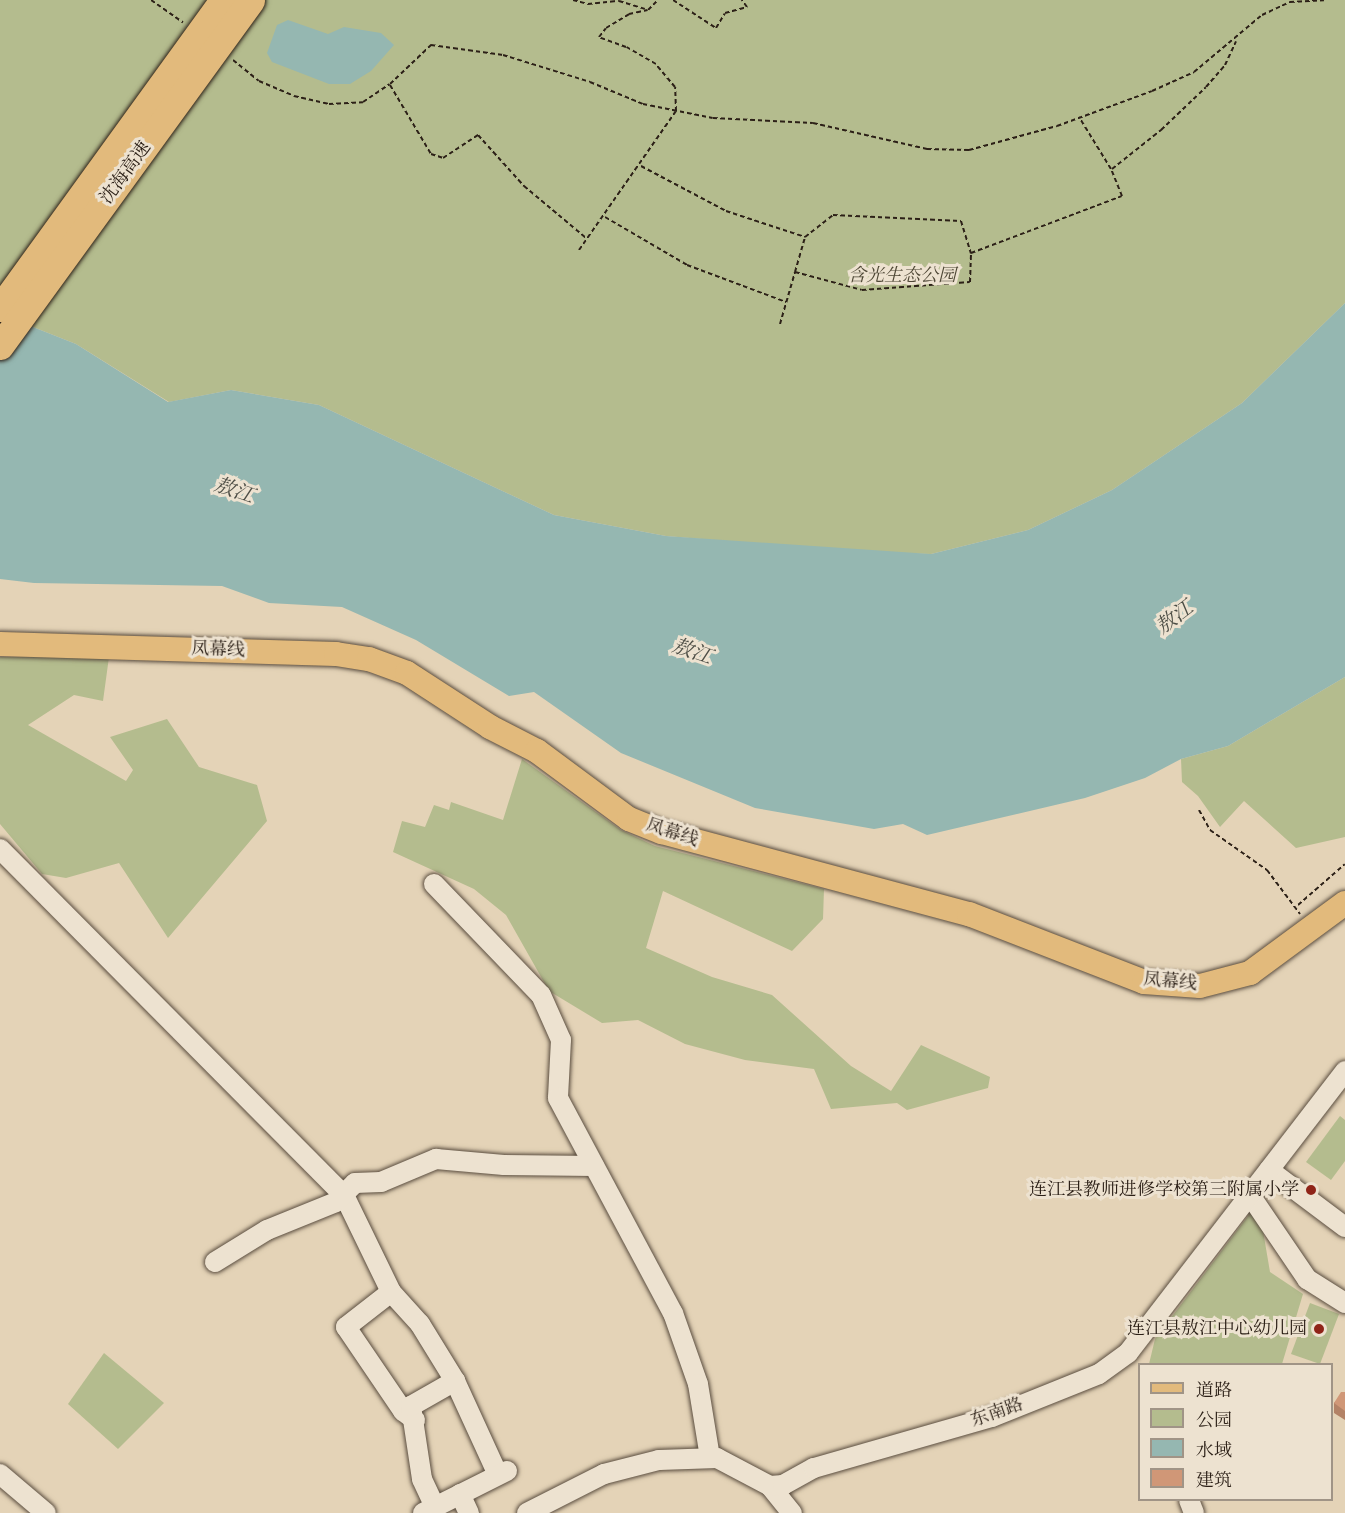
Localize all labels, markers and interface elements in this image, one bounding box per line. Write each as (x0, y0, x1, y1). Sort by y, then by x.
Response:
street label: 沈海高速 (96, 138, 156, 208)
park label: 含光生态公园 (848, 265, 956, 287)
water label: 敖江 (211, 473, 257, 509)
water label: 敖江 (1152, 596, 1198, 640)
water label: 敖江 (669, 634, 715, 670)
street label: 凤幕线 (191, 638, 245, 662)
street label: 凤幕线 (643, 814, 701, 852)
street label: 凤幕线 (1142, 969, 1198, 995)
place label: 连江县教师进修学校第三附属小学 (1029, 1179, 1299, 1201)
marker: 连江县教师进修学校第三附属小学 (1304, 1183, 1318, 1197)
place label: 连江县敖江中心幼儿园 (1127, 1318, 1307, 1340)
marker: 连江县敖江中心幼儿园 (1312, 1322, 1326, 1336)
legend (1138, 1363, 1333, 1501)
text: 道路 (1196, 1379, 1232, 1402)
street label: 东南路 (968, 1394, 1026, 1432)
text: 公园 (1196, 1409, 1232, 1432)
text: 水域 (1196, 1439, 1232, 1462)
text: 建筑 (1196, 1469, 1232, 1492)

